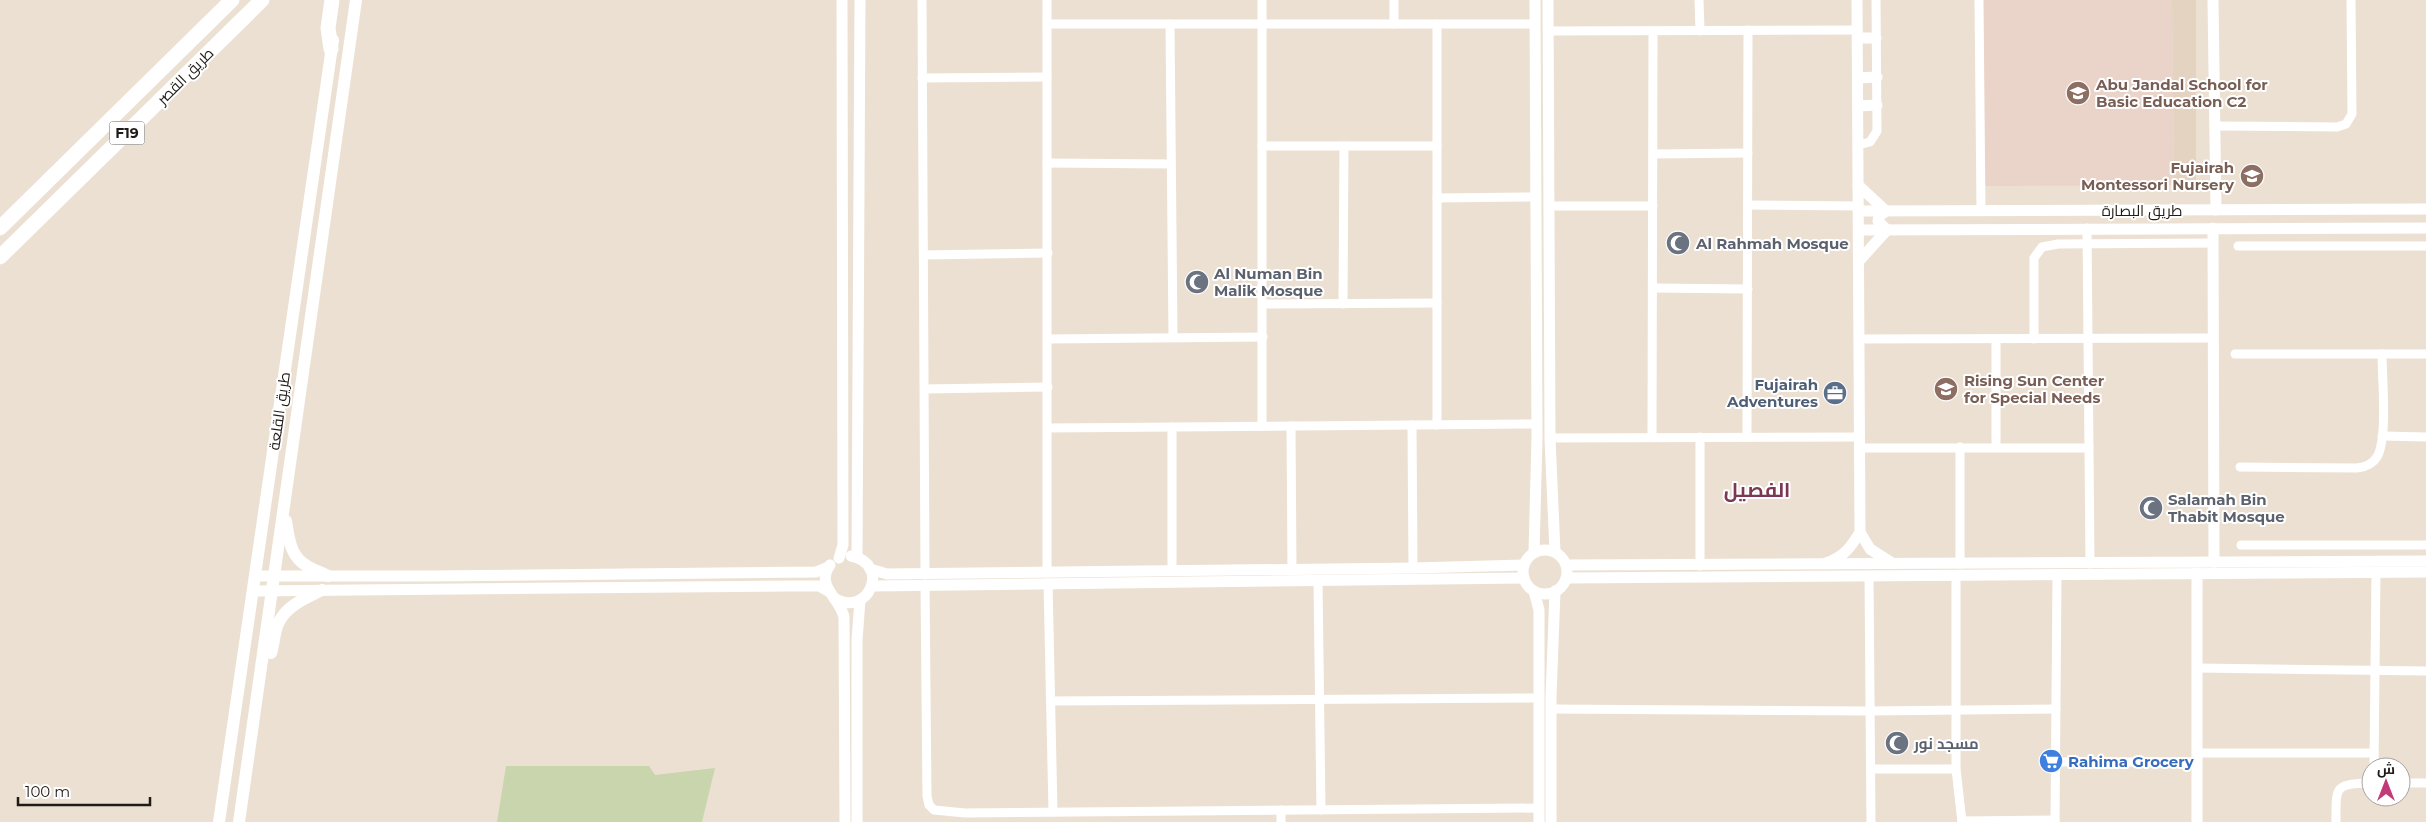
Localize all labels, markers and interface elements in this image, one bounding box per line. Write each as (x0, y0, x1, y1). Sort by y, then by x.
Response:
street label: طريق القصر (152, 44, 218, 110)
place label: Abu Jandal School for Basic Education C2 (2095, 75, 2268, 111)
school or university icon: Abu Jandal School for Basic Education C2 (2065, 80, 2091, 106)
road number: F19 (110, 122, 144, 144)
place label: Fujairah Montessori Nursery (2081, 158, 2235, 194)
school or university icon: Fujairah Montessori Nursery (2239, 163, 2265, 189)
street label: طريق البصارة (2102, 201, 2182, 221)
mosque icon: Al Rahmah Mosque (1665, 230, 1691, 256)
place label: Al Rahmah Mosque (1695, 234, 1849, 253)
place label: Al Numan Bin Malik Mosque (1213, 264, 1323, 300)
mosque icon: Al Numan Bin Malik Mosque (1184, 269, 1210, 295)
street label: طريق القلعة (264, 371, 295, 451)
place label: Rising Sun Center for Special Needs (1964, 371, 2105, 407)
place label: Fujairah Adventures (1726, 375, 1818, 411)
school or university icon: Rising Sun Center for Special Needs (1933, 376, 1959, 402)
office icon: Fujairah Adventures (1822, 380, 1848, 406)
district label: الفصيل (1724, 478, 1790, 502)
place label: Salamah Bin Thabit Mosque (2168, 490, 2285, 526)
mosque icon: Salamah Bin Thabit Mosque (2138, 495, 2164, 521)
mosque icon: مسجد نور (1884, 730, 1910, 756)
place label: مسجد نور (1913, 734, 1979, 753)
supermarket icon: Rahima Grocery (2038, 748, 2064, 774)
place label: Rahima Grocery (2068, 752, 2195, 771)
north arrow (2361, 757, 2411, 807)
text: ش (2377, 760, 2395, 778)
scale bar (18, 774, 150, 806)
text: 100 m (25, 782, 70, 801)

